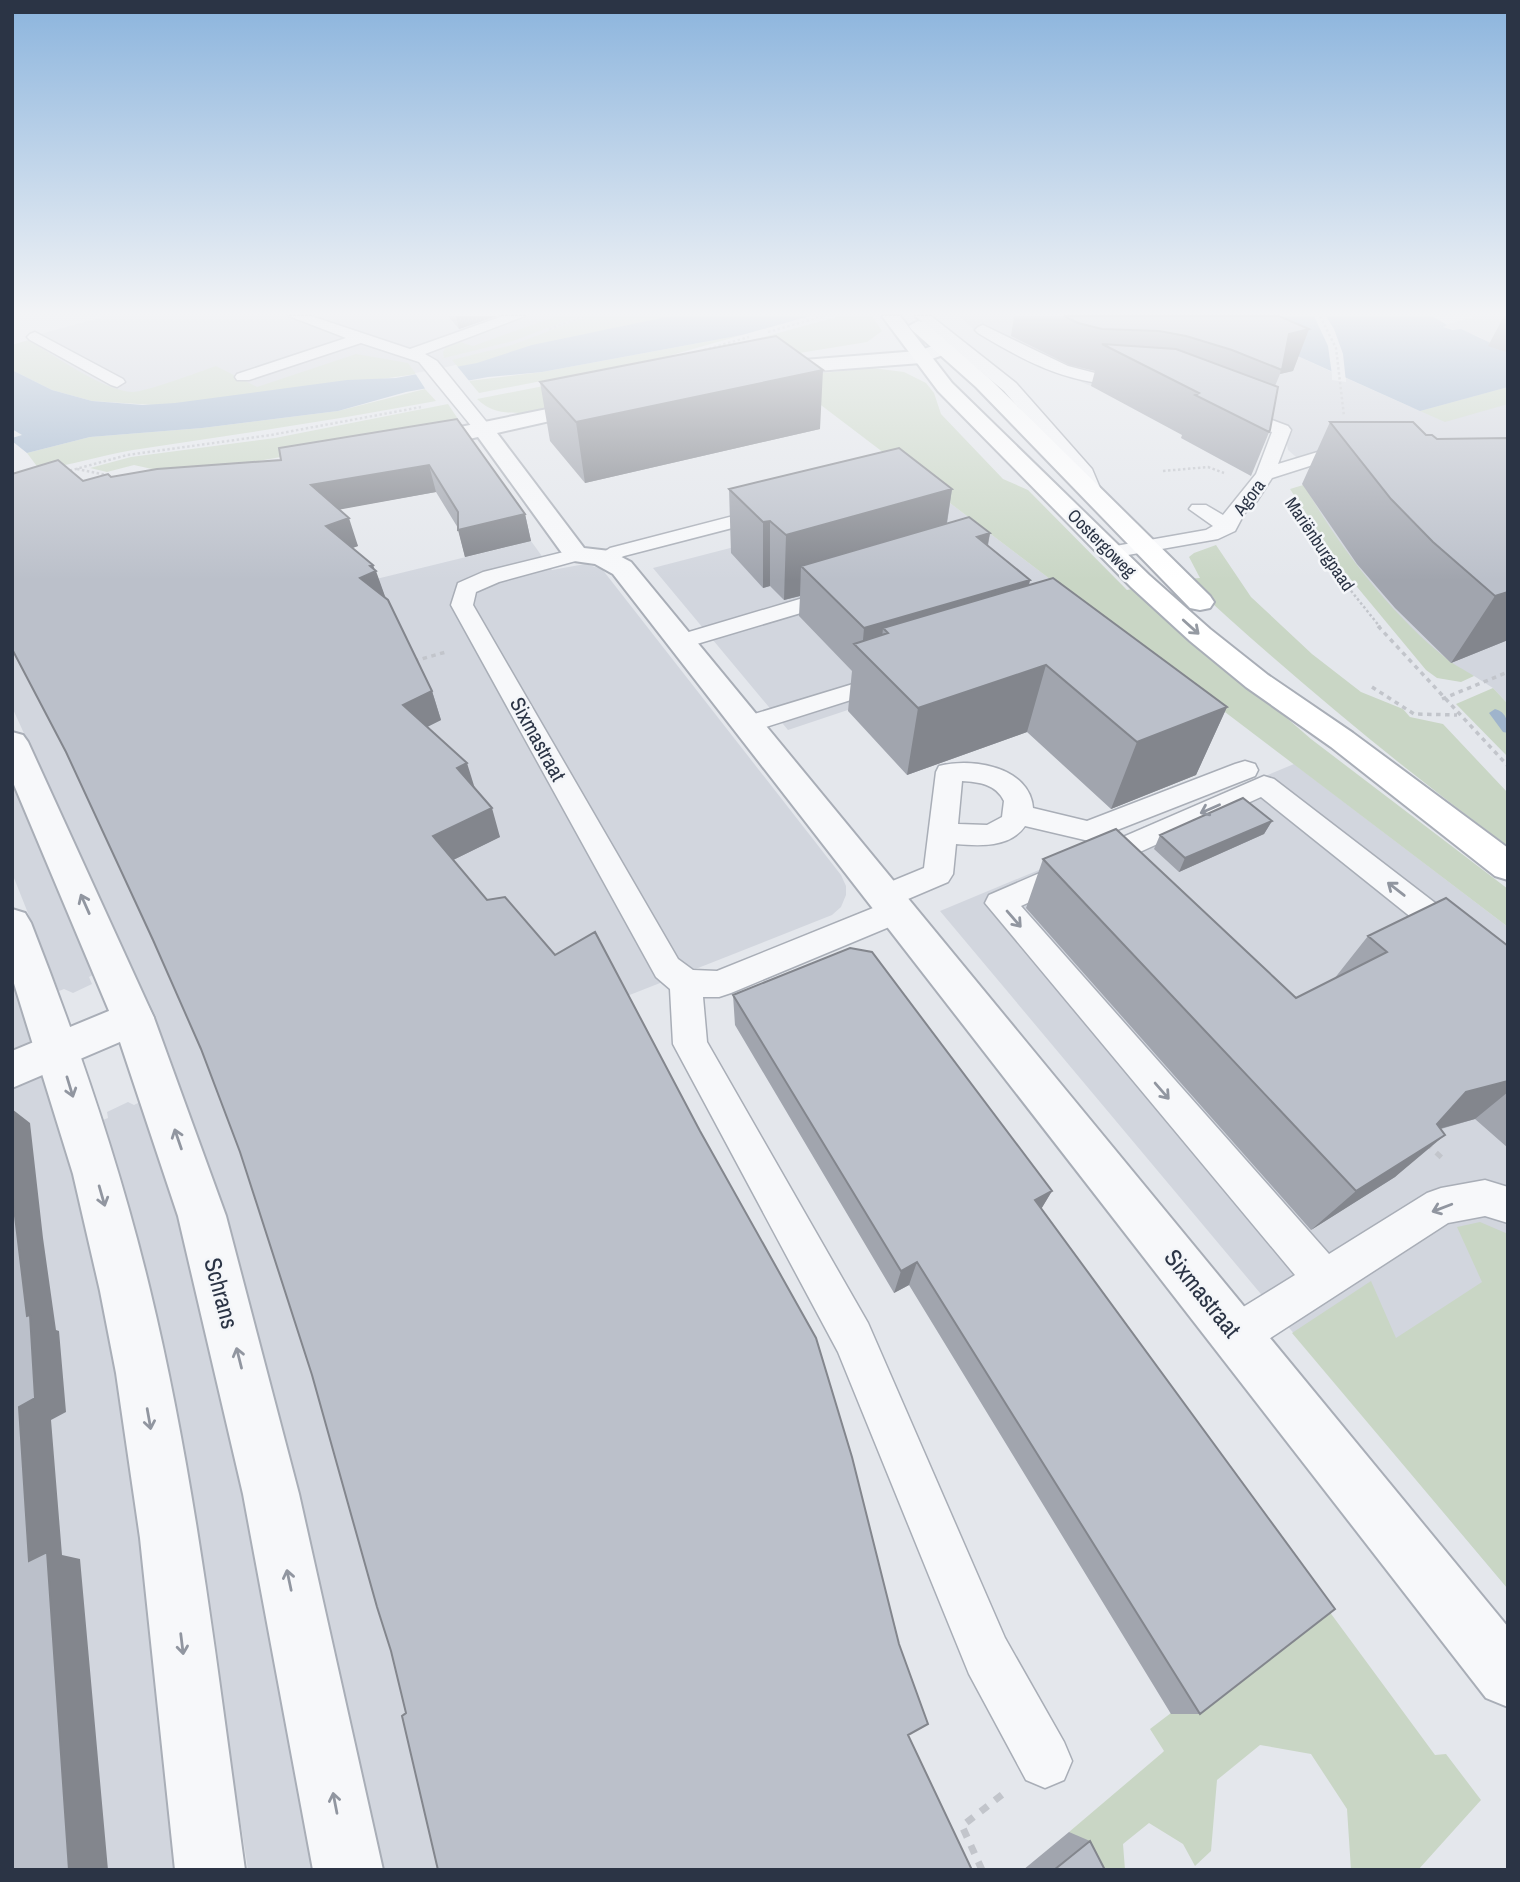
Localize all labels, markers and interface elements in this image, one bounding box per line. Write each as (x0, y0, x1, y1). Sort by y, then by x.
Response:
street label: Agora (1227, 474, 1271, 521)
street label: Mariënburgpaad (1279, 492, 1361, 596)
street label: Oostergoweg (1062, 503, 1142, 583)
one-way arrow (1182, 619, 1200, 635)
street label: Sixmastraat (503, 692, 573, 786)
one-way arrow (1200, 803, 1221, 816)
one-way arrow (1388, 881, 1406, 896)
one-way arrow (78, 893, 91, 915)
one-way arrow (1006, 910, 1022, 928)
one-way arrow (64, 1076, 77, 1098)
one-way arrow (1154, 1082, 1170, 1100)
one-way arrow (171, 1128, 184, 1150)
one-way arrow (97, 1185, 110, 1207)
one-way arrow (1432, 1203, 1453, 1216)
street label: Sixmastraat (1158, 1242, 1249, 1344)
street label: Schrans (197, 1254, 247, 1332)
one-way arrow (232, 1347, 245, 1370)
one-way arrow (143, 1407, 156, 1430)
one-way arrow (282, 1569, 296, 1592)
one-way arrow (176, 1632, 189, 1655)
one-way arrow (327, 1792, 341, 1815)

